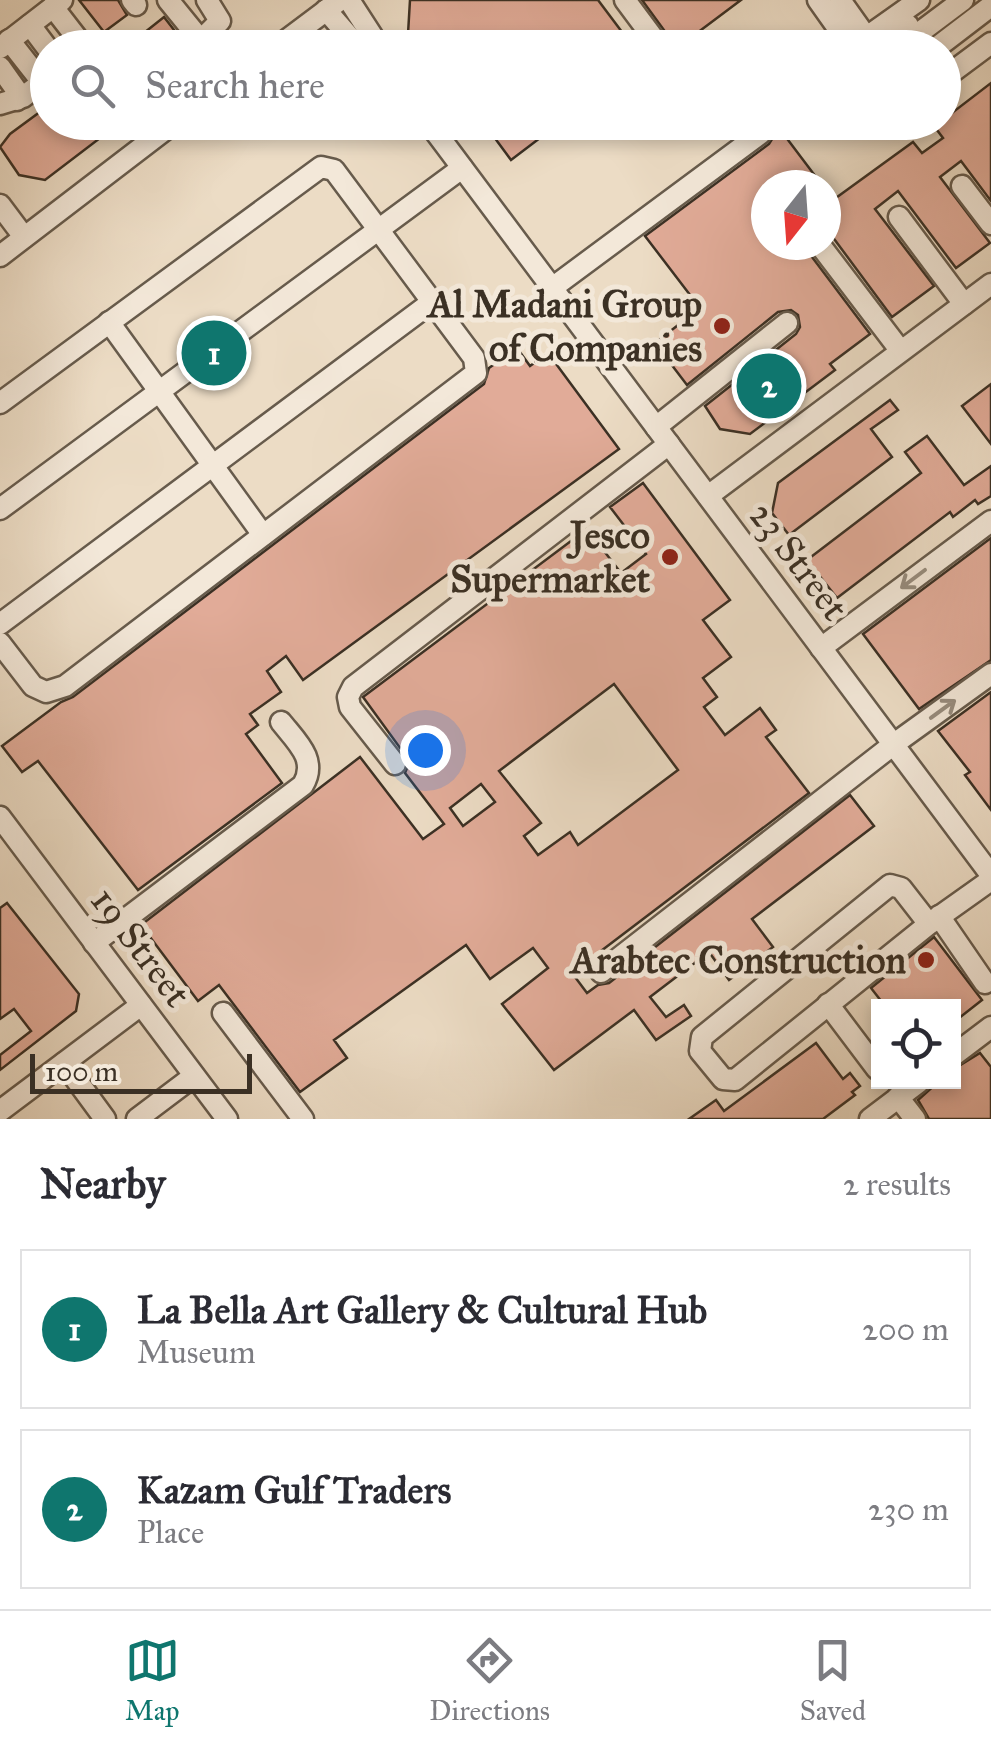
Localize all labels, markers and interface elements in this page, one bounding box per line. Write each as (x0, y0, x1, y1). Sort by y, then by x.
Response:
search box (30, 30, 961, 140)
icon: search (65, 58, 120, 113)
text: Search here (145, 62, 325, 108)
north arrow (751, 170, 841, 260)
place label: Al Madani Group of Companies (426, 281, 702, 371)
marker: Al Madani Group of Companies (711, 315, 733, 337)
pin: 1 (182, 316, 246, 390)
pin: 2 (736, 348, 802, 424)
street label: 23 Street (740, 493, 858, 629)
place label: Jesco Supermarket (450, 512, 651, 602)
marker: Jesco Supermarket (659, 546, 681, 568)
one-way arrow (900, 569, 927, 590)
one-way arrow (928, 699, 956, 720)
your location (400, 725, 451, 776)
street label: 19 Street (81, 878, 201, 1016)
place label: Arabtec Construction (569, 937, 906, 983)
marker: Arabtec Construction (915, 949, 937, 971)
map controls (871, 999, 961, 1089)
button: locate (871, 999, 961, 1089)
scale bar (30, 1049, 252, 1094)
text: 100 m (45, 1054, 118, 1089)
text: Nearby (40, 1158, 165, 1210)
text: 2 results (843, 1165, 951, 1204)
text: La Bella Art Gallery & Cultural Hub (137, 1287, 707, 1333)
text: 1 (68, 1310, 81, 1349)
text: 200 m (862, 1310, 949, 1349)
text: Museum (137, 1333, 256, 1372)
text: Kazam Gulf Traders (137, 1467, 451, 1513)
text: 2 (67, 1490, 82, 1529)
text: 230 m (868, 1490, 949, 1529)
text: Place (137, 1513, 204, 1552)
tab: Map (125, 1633, 180, 1728)
tab: Directions (429, 1633, 550, 1728)
tab: Saved (800, 1633, 866, 1728)

